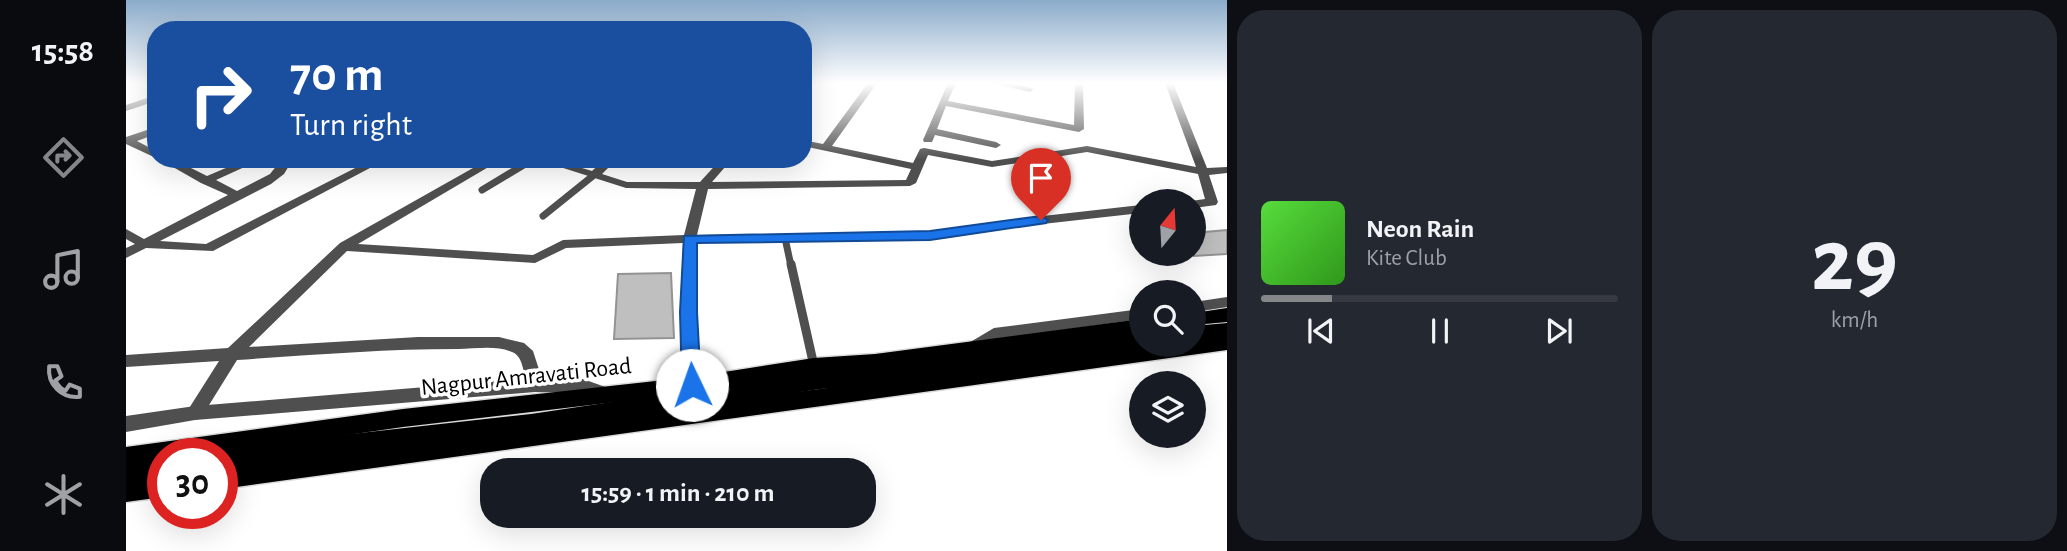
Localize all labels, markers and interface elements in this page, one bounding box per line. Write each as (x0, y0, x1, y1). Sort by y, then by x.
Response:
text: 15:58 (32, 35, 94, 67)
icon: right (175, 49, 266, 140)
text: 70 m (290, 51, 384, 100)
text: Turn right (290, 109, 412, 141)
icon: directions (39, 133, 88, 182)
pin (1011, 148, 1071, 220)
icon: arrive (1022, 159, 1060, 197)
north arrow (1129, 189, 1206, 266)
map controls (1129, 189, 1206, 448)
text: Neon Rain (1366, 216, 1474, 242)
text: 29 (1811, 216, 1898, 307)
icon: music (39, 245, 88, 294)
text: Kite Club (1366, 247, 1447, 270)
button: search (1129, 280, 1206, 357)
text: km/h (1831, 309, 1878, 332)
icon: previous (1302, 312, 1340, 350)
icon: pause (1421, 312, 1459, 350)
icon: next (1540, 312, 1578, 350)
position arrow (655, 348, 729, 422)
street label: Nagpur Amravati Road (420, 354, 633, 400)
icon: phone (39, 358, 88, 407)
button: layers (1129, 371, 1206, 448)
speed limit sign: 30 (147, 438, 238, 529)
icon: climate (39, 470, 88, 519)
text: 15:59 · 1 min · 210 m (582, 480, 774, 506)

